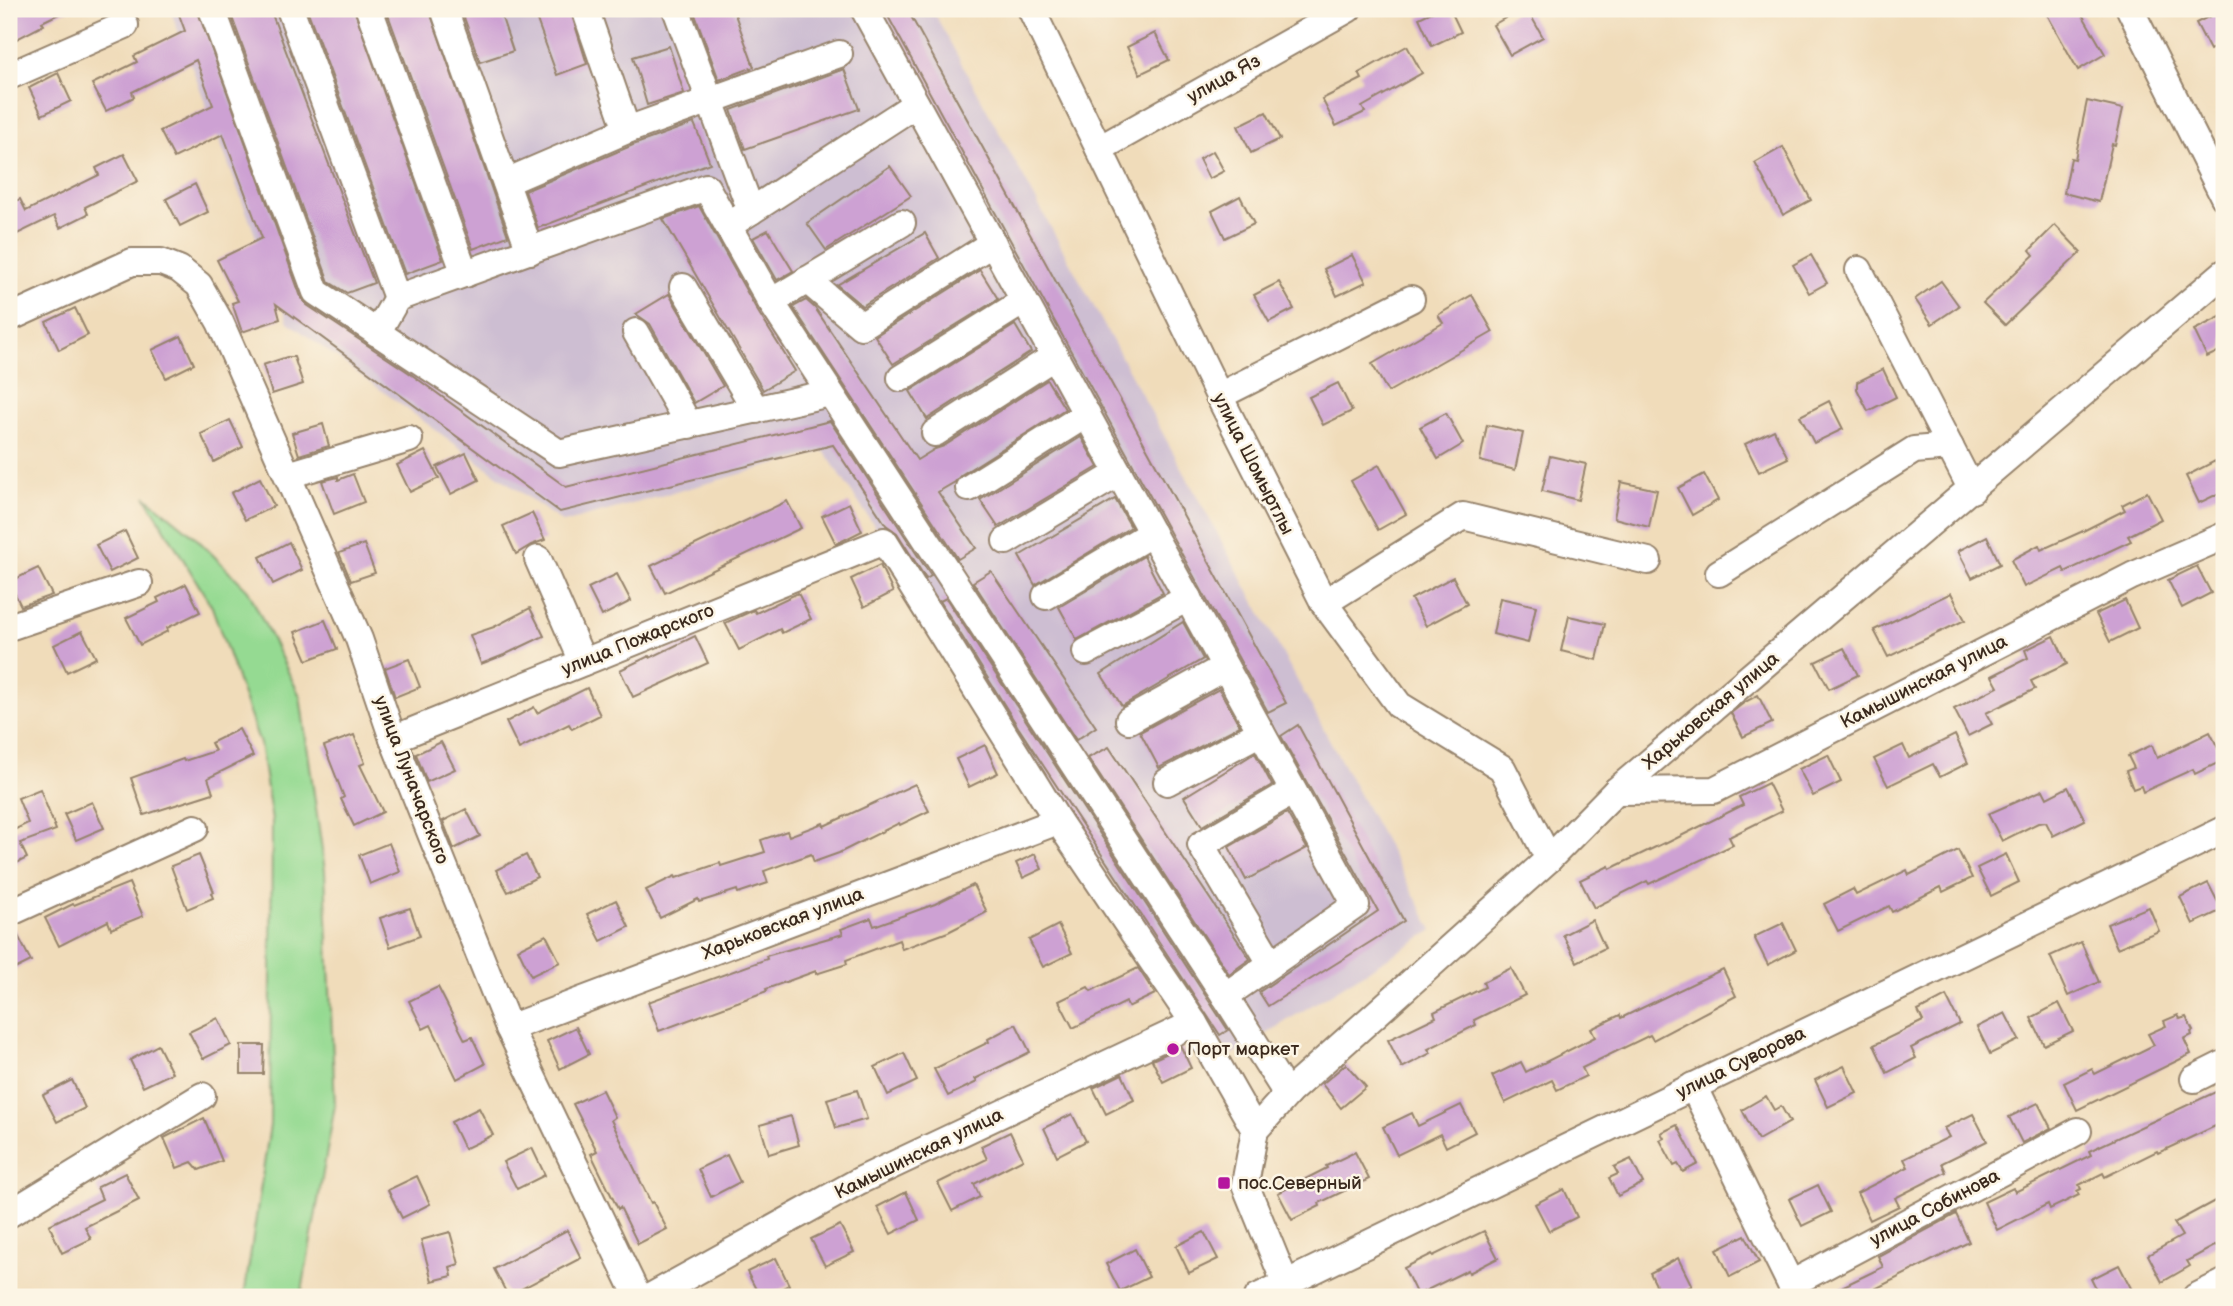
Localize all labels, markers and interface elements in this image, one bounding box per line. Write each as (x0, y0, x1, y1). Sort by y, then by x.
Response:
street label: улица Яз (1183, 50, 1265, 108)
street label: улица Шомыртлы (1207, 389, 1299, 539)
street label: улица Пожарского (558, 599, 718, 681)
street label: Камышинская улица (1837, 630, 2011, 734)
street label: Харьковская улица (1638, 647, 1784, 775)
street label: улица Луначарского (368, 693, 454, 867)
street label: Харьковская улица (699, 883, 867, 965)
street label: улица Суворова (1673, 1022, 1809, 1104)
place label: Порт маркет (1187, 1038, 1300, 1061)
marker: Порт маркет (1165, 1041, 1181, 1057)
street label: Камышинская улица (831, 1103, 1007, 1205)
street label: улица Собинова (1866, 1164, 2004, 1252)
place label: пос.Северный (1238, 1172, 1362, 1195)
marker: пос.Северный (1216, 1175, 1232, 1191)

